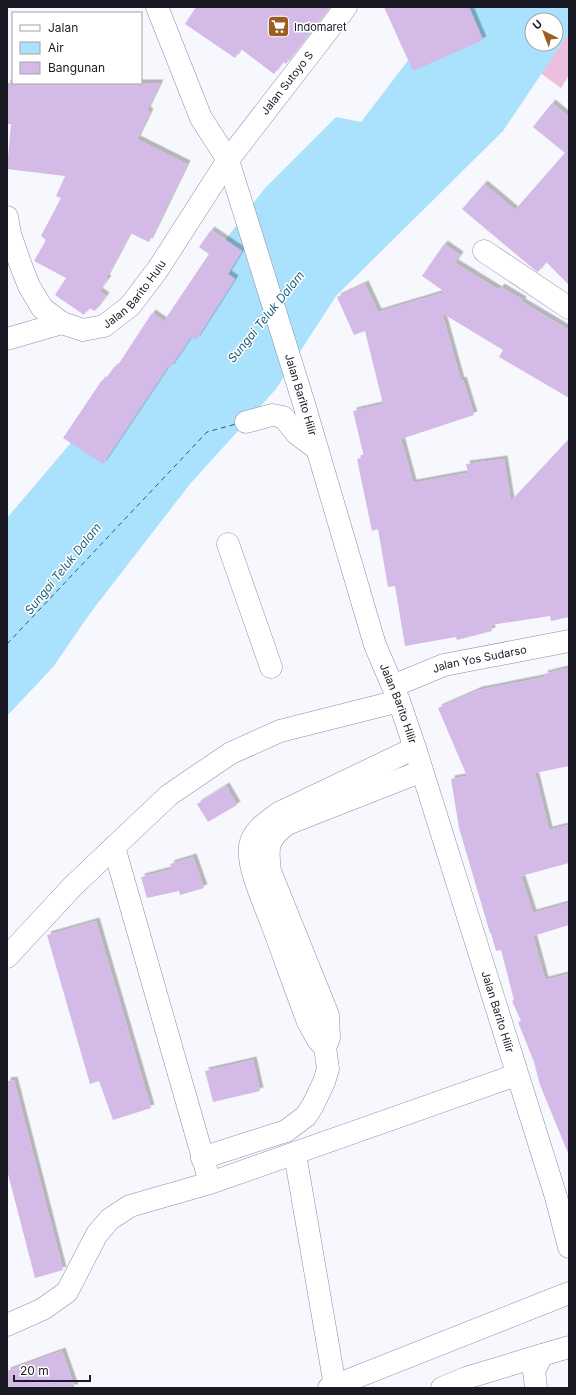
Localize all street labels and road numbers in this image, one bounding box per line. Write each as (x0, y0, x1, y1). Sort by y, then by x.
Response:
street label: Jalan Sutoyo S (258, 48, 316, 118)
street label: Jalan Barito Hulu (100, 257, 169, 331)
street label: Jalan Barito Hilir (282, 352, 320, 437)
street label: Jalan Yos Sudarso (430, 642, 528, 676)
street label: Jalan Barito Hilir (377, 661, 420, 745)
street label: Jalan Barito Hilir (478, 969, 517, 1054)

